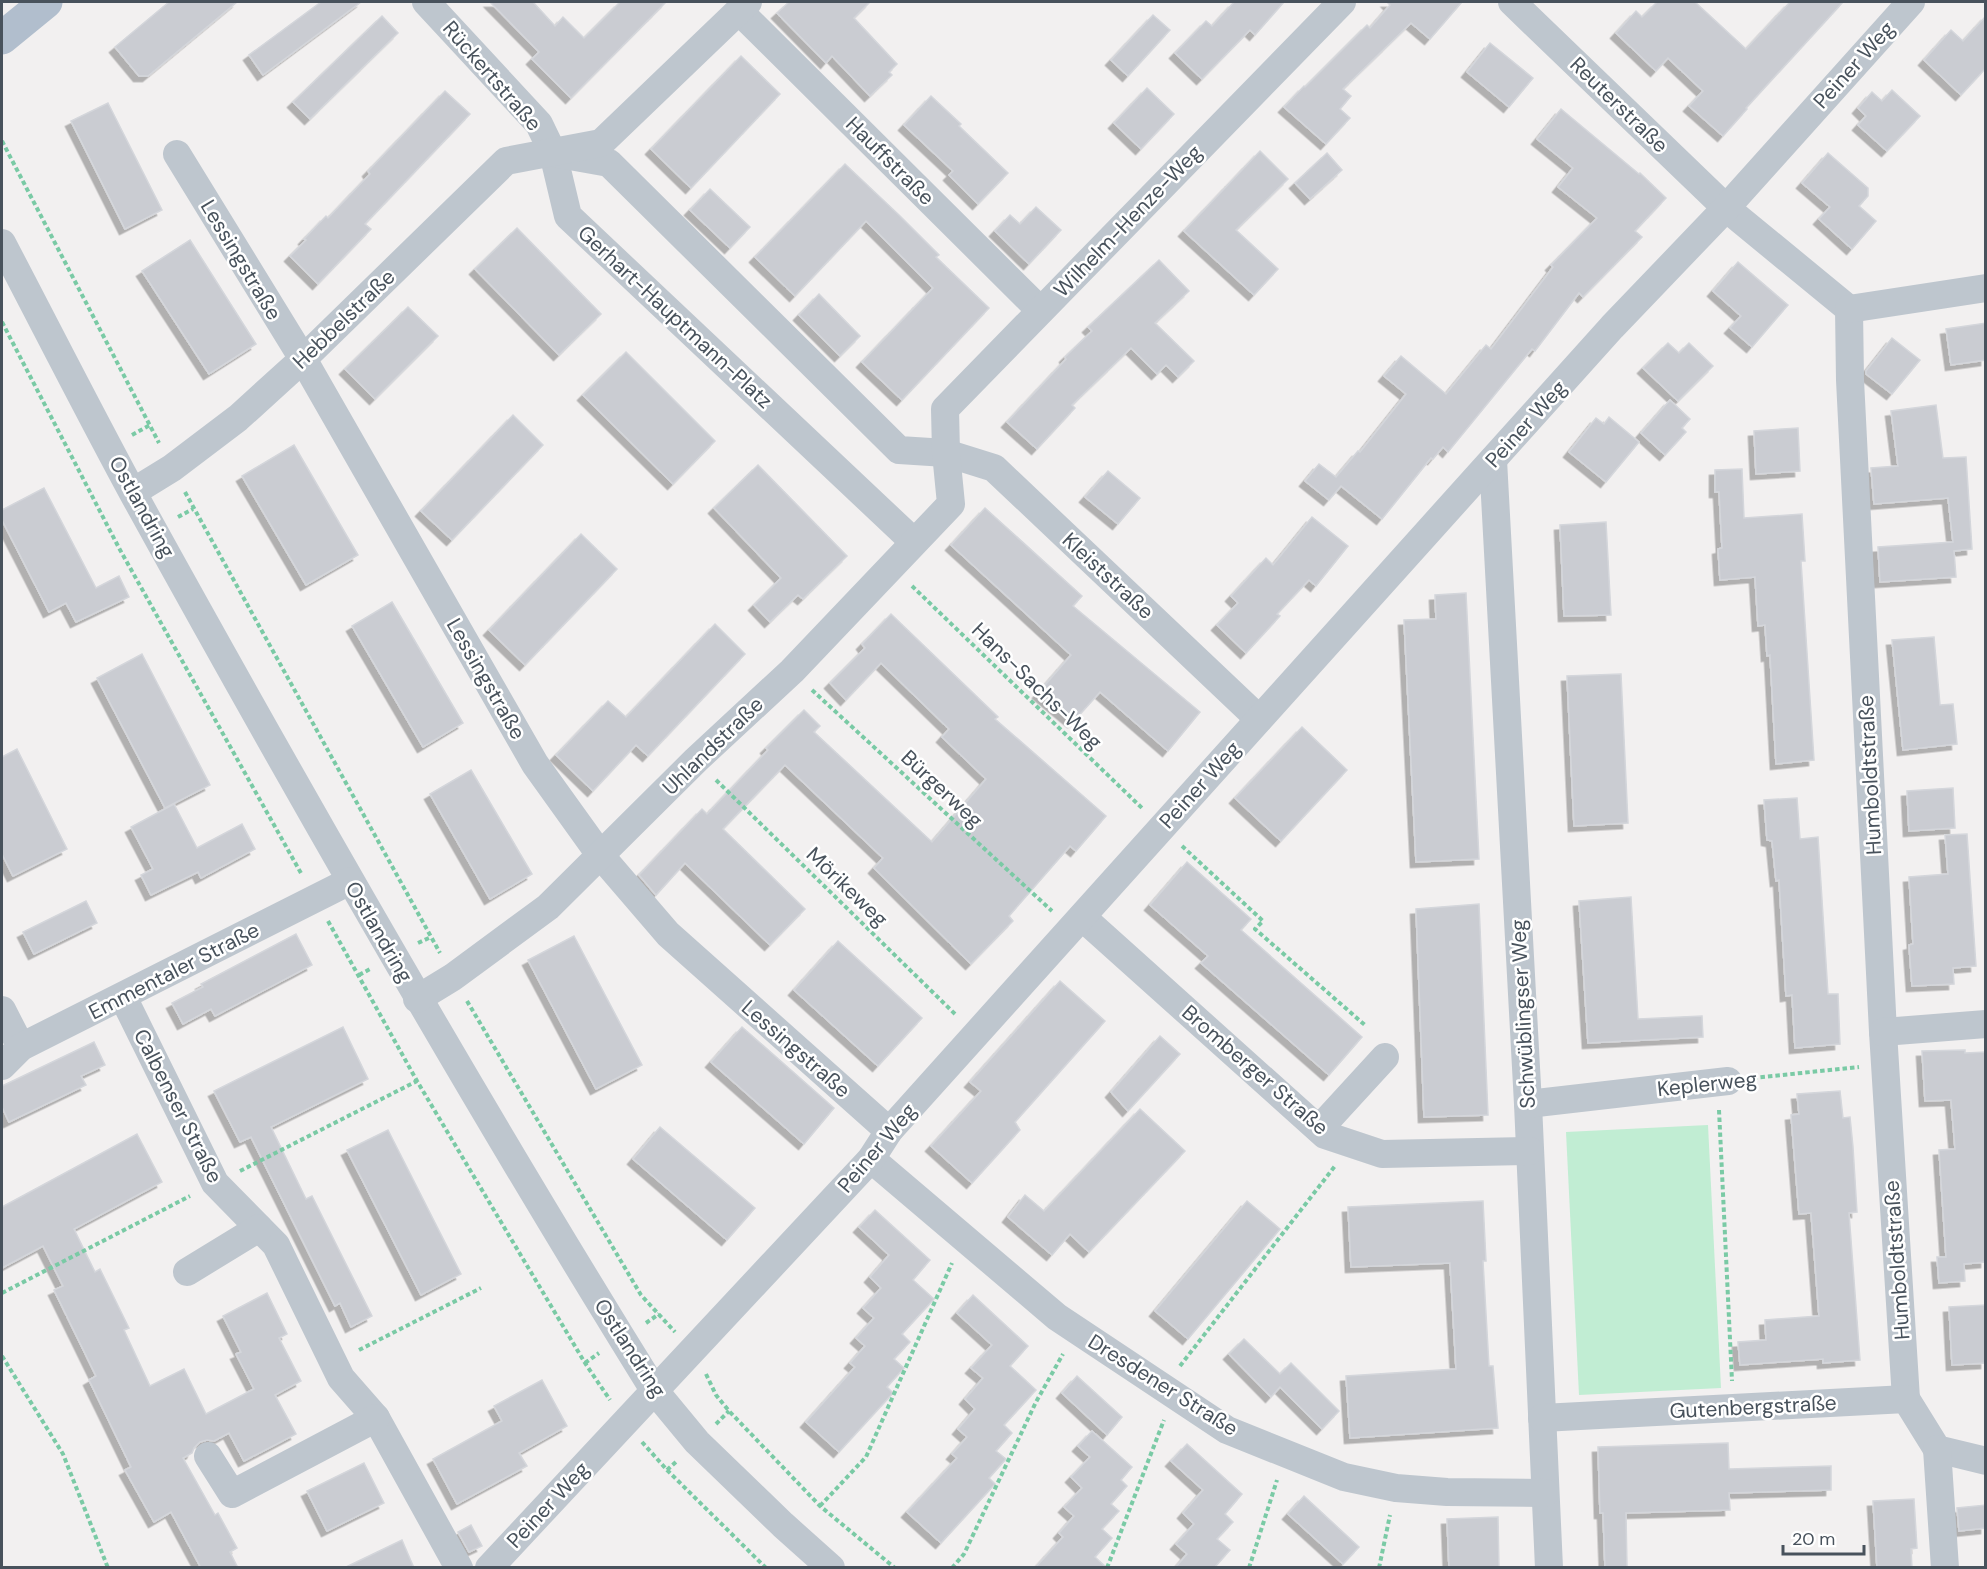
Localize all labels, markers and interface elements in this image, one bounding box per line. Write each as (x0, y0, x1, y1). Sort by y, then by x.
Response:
street label: Rückertstraße (436, 15, 548, 137)
street label: Peiner Weg (1807, 15, 1901, 115)
street label: Reuterstraße (1564, 51, 1674, 159)
street label: Hauffstraße (840, 111, 940, 211)
street label: Wilhelm-Henze-Weg (1048, 138, 1208, 303)
street label: Lessingstraße (194, 195, 288, 325)
street label: Gerhart-Hauptmann-Platz (572, 219, 778, 415)
street label: Hebbelstraße (287, 263, 401, 375)
street label: Peiner Weg (1479, 374, 1573, 474)
street label: Ostlandring (102, 451, 182, 563)
street label: Kleiststraße (1056, 526, 1160, 626)
street label: Lessingstraße (440, 613, 532, 745)
street label: Hans-Sachs-Weg (966, 616, 1109, 756)
street label: Uhlandstraße (656, 691, 770, 801)
street label: Humboldtstraße (1852, 694, 1888, 855)
street label: Peiner Weg (1153, 735, 1247, 835)
street label: Bürgerweg (895, 744, 989, 834)
street label: Mörikeweg (800, 841, 894, 933)
street label: Ostlandring (339, 876, 419, 988)
street label: Emmentaler Straße (84, 916, 264, 1026)
street label: Schwüblingser Weg (1504, 918, 1542, 1109)
street label: Lessingstraße (736, 994, 856, 1104)
street label: Bromberger Straße (1176, 999, 1334, 1141)
street label: Calbenser Straße (127, 1024, 229, 1188)
street label: Keplerweg (1656, 1065, 1759, 1103)
street label: Peiner Weg (831, 1097, 923, 1199)
street label: Humboldtstraße (1877, 1179, 1917, 1341)
street label: Ostlandring (588, 1293, 673, 1403)
street label: Dresdener Straße (1083, 1328, 1243, 1442)
street label: Gutenbergstraße (1669, 1389, 1837, 1425)
street label: Peiner Weg (501, 1455, 596, 1554)
scale bar (1783, 1518, 1864, 1556)
text: 20 m (1792, 1527, 1835, 1551)

